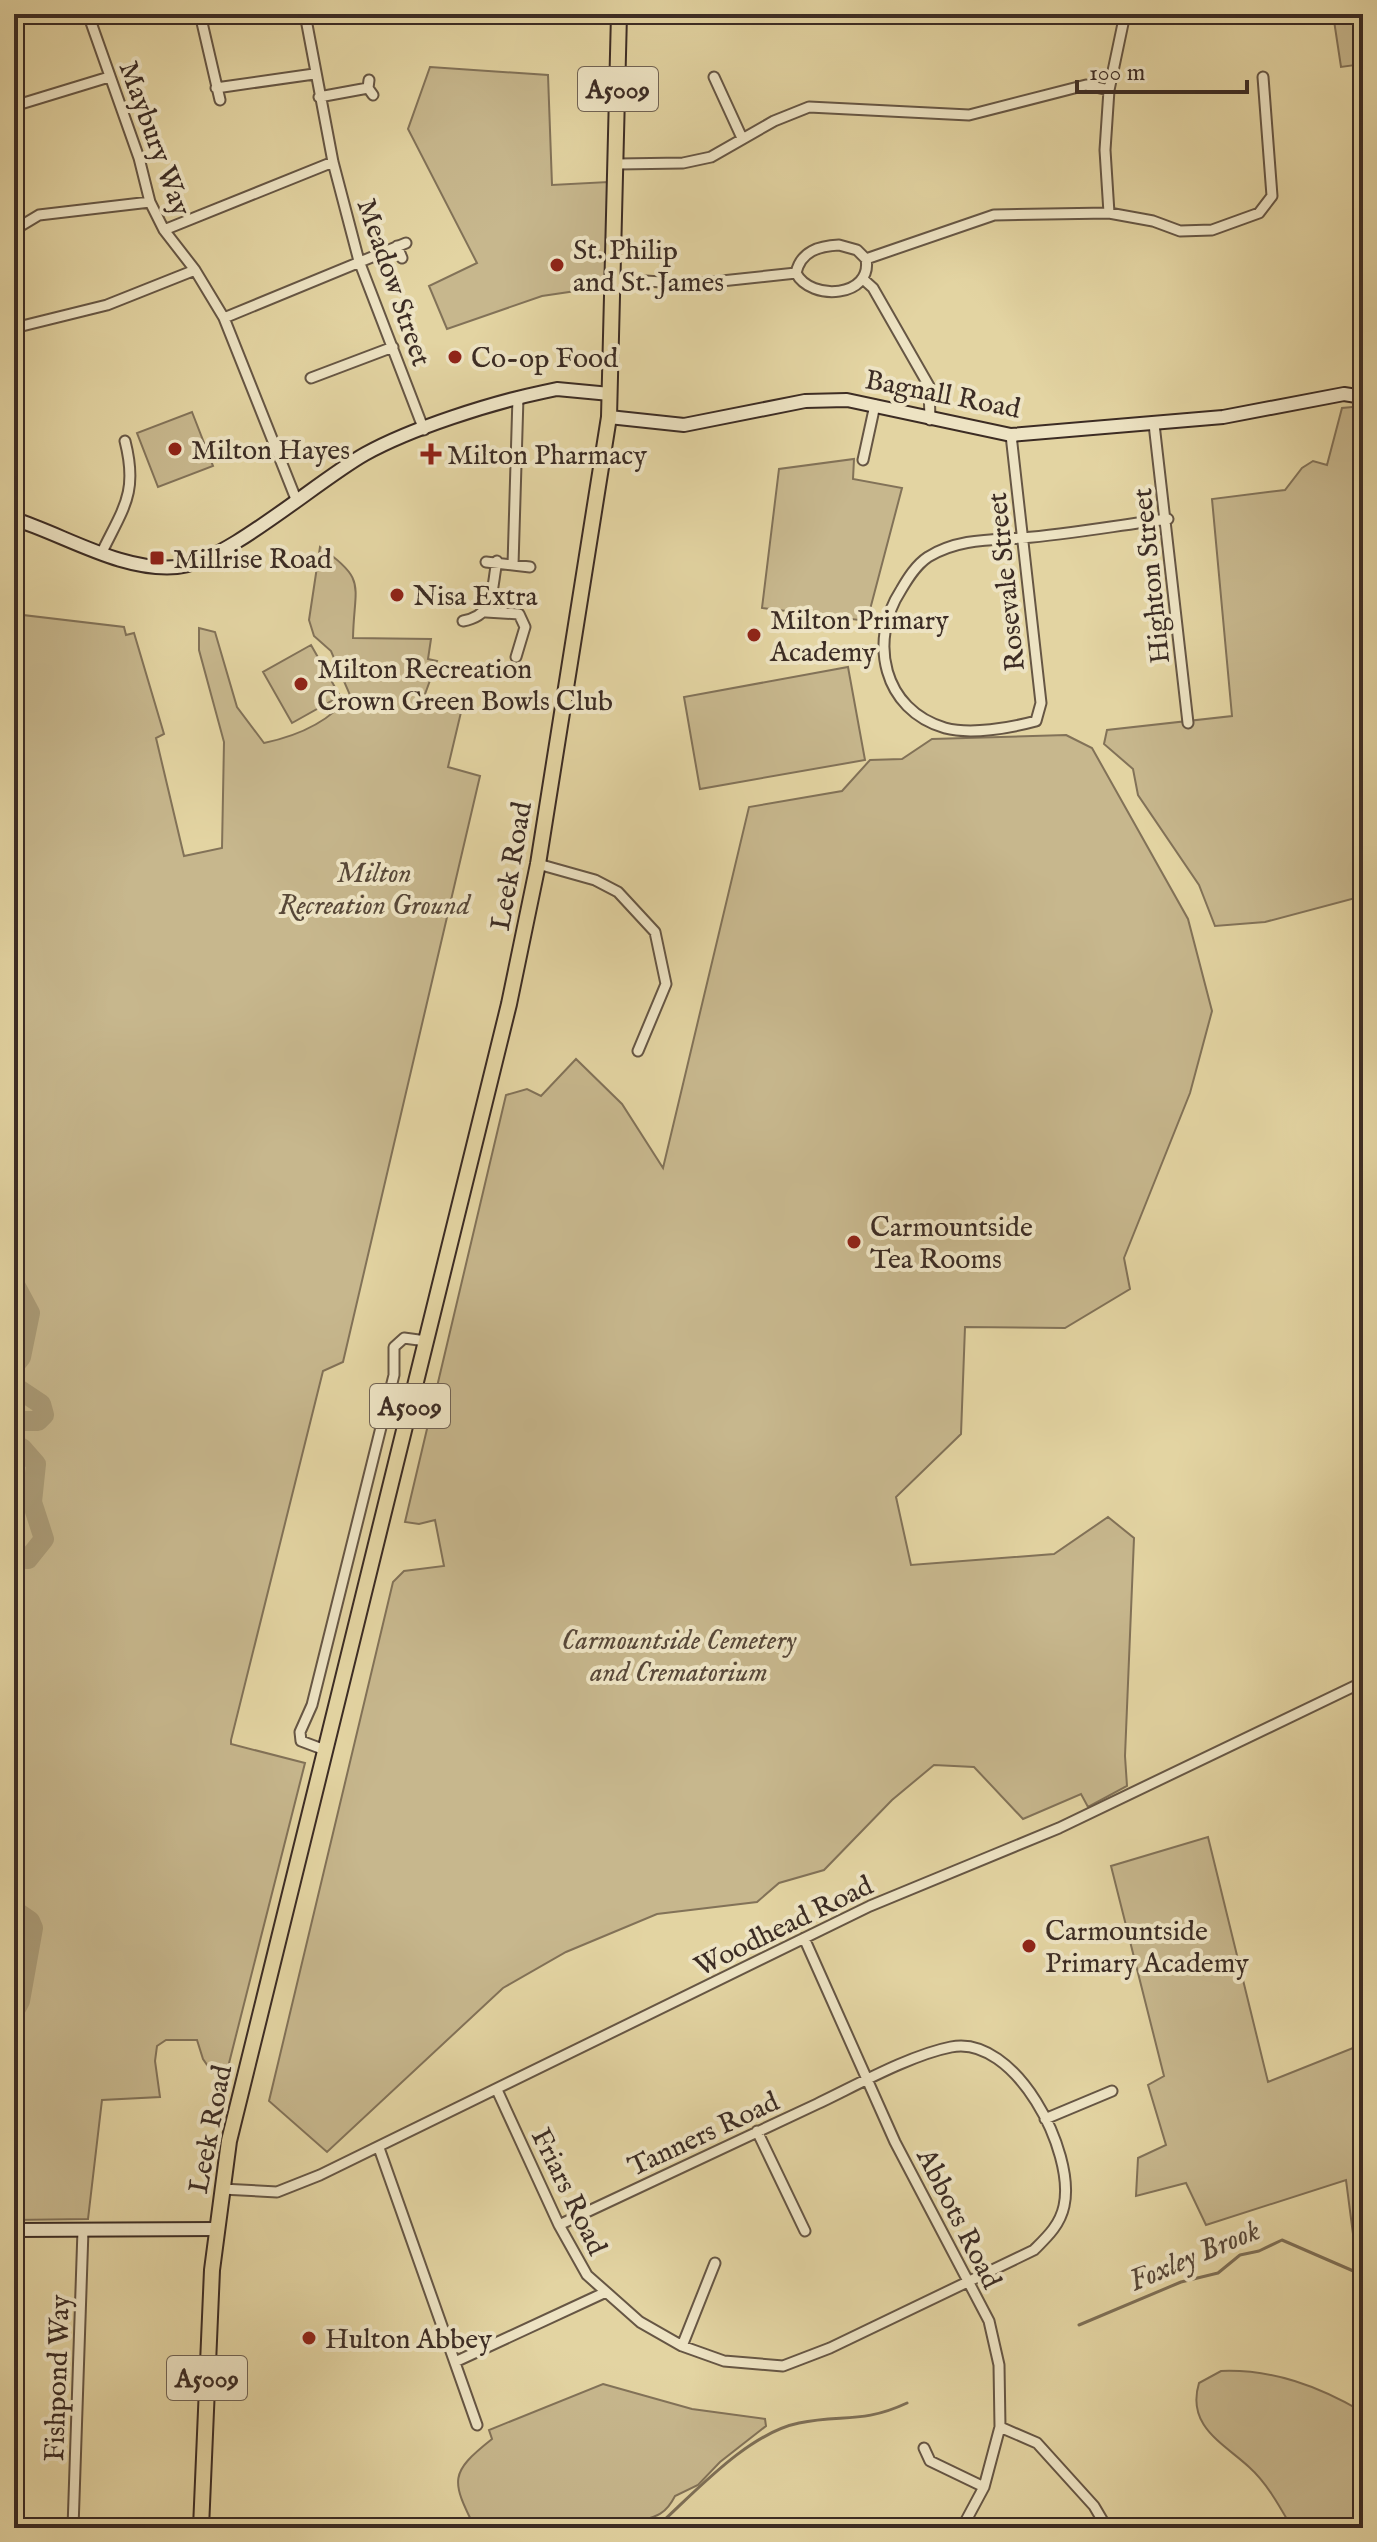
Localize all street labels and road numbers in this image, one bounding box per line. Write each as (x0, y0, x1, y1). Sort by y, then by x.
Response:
street label: Maybury Way (109, 57, 198, 221)
road number: A5009 (578, 67, 658, 111)
street label: Meadow Street (348, 194, 438, 372)
street label: Bagnall Road (862, 363, 1023, 428)
street label: Highton Street (1126, 486, 1179, 665)
street label: Rosevale Street (981, 490, 1034, 673)
street label: Leek Road (484, 799, 541, 934)
road number: A5009 (370, 1384, 450, 1428)
street label: Woodhead Road (689, 1869, 879, 1986)
street label: Leek Road (182, 2062, 241, 2197)
street label: Tanners Road (623, 2085, 785, 2185)
street label: Friars Road (522, 2123, 613, 2261)
street label: Abbots Road (907, 2142, 1008, 2295)
street label: Fishpond Way (38, 2294, 79, 2462)
road number: A5009 (167, 2356, 247, 2400)

